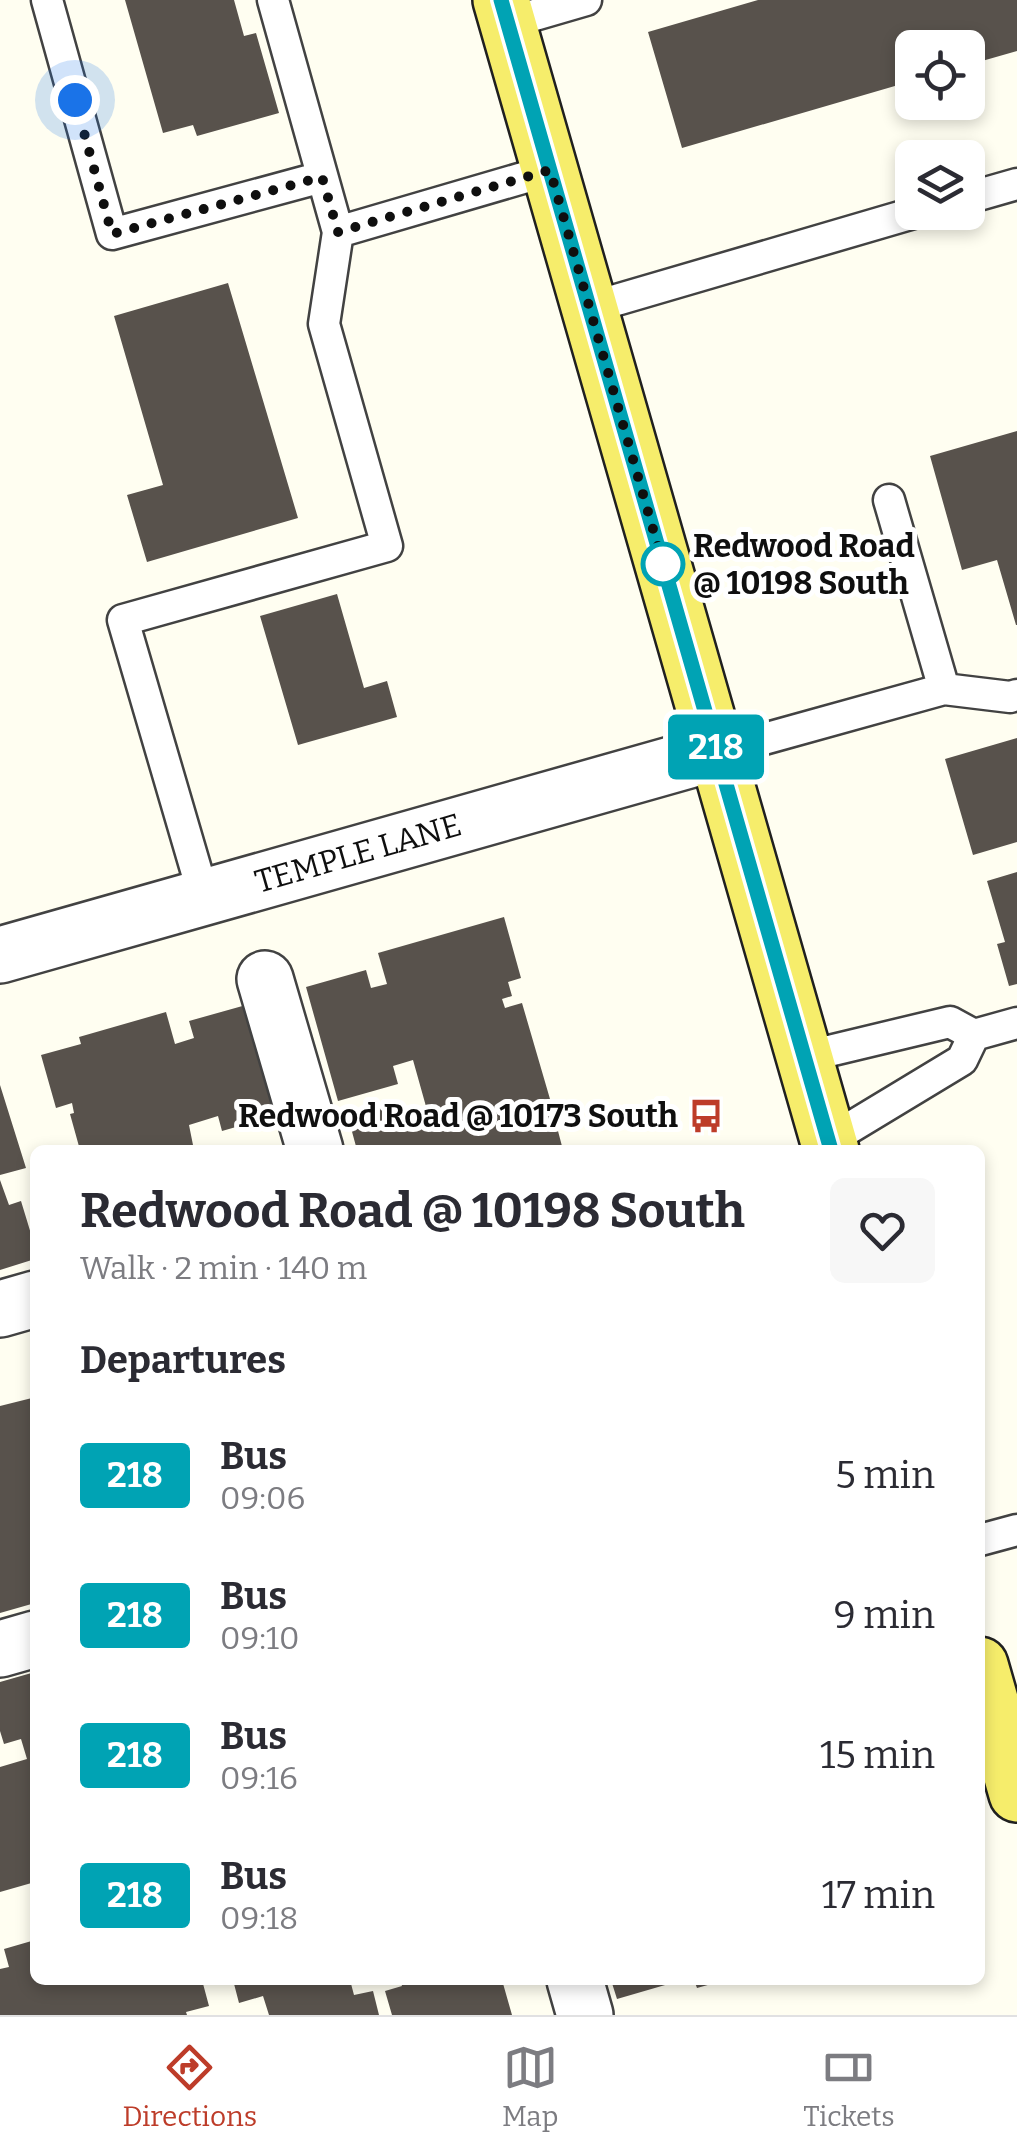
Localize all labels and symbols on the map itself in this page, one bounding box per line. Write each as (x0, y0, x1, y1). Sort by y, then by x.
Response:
your location (50, 75, 100, 125)
place label: Redwood Road @ 10198 South (693, 527, 915, 602)
marker: Redwood Road @ 10198 South (642, 543, 684, 585)
line badge: 218 (658, 714, 774, 780)
street label: TEMPLE LANE (250, 805, 466, 901)
place label: Redwood Road @ 10173 South (238, 1097, 678, 1135)
bus stop icon: Redwood Road @ 10173 South (687, 1097, 725, 1135)

